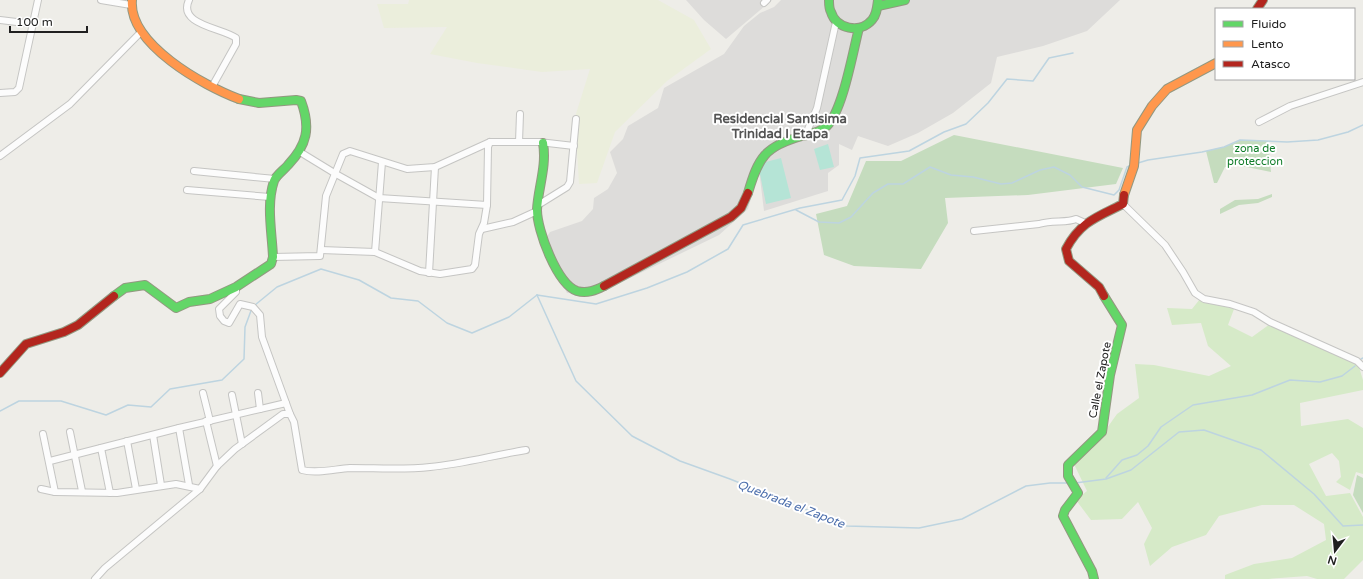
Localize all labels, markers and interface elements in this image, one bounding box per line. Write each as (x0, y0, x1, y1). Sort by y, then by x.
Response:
scale bar (10, 8, 87, 34)
legend (1215, 8, 1355, 80)
text: 100 m (16, 15, 53, 29)
text: Fluido (1251, 17, 1286, 31)
text: Lento (1251, 37, 1284, 51)
text: Atasco (1251, 57, 1290, 71)
district label: Residencial Santisima Trinidad I Etapa (713, 111, 847, 142)
park label: zona de proteccion (1227, 142, 1283, 168)
street label: Calle el Zapote (1086, 341, 1114, 419)
water label: Quebrada el Zapote (736, 477, 848, 531)
north arrow (1315, 531, 1355, 571)
text: N (1326, 553, 1338, 568)

